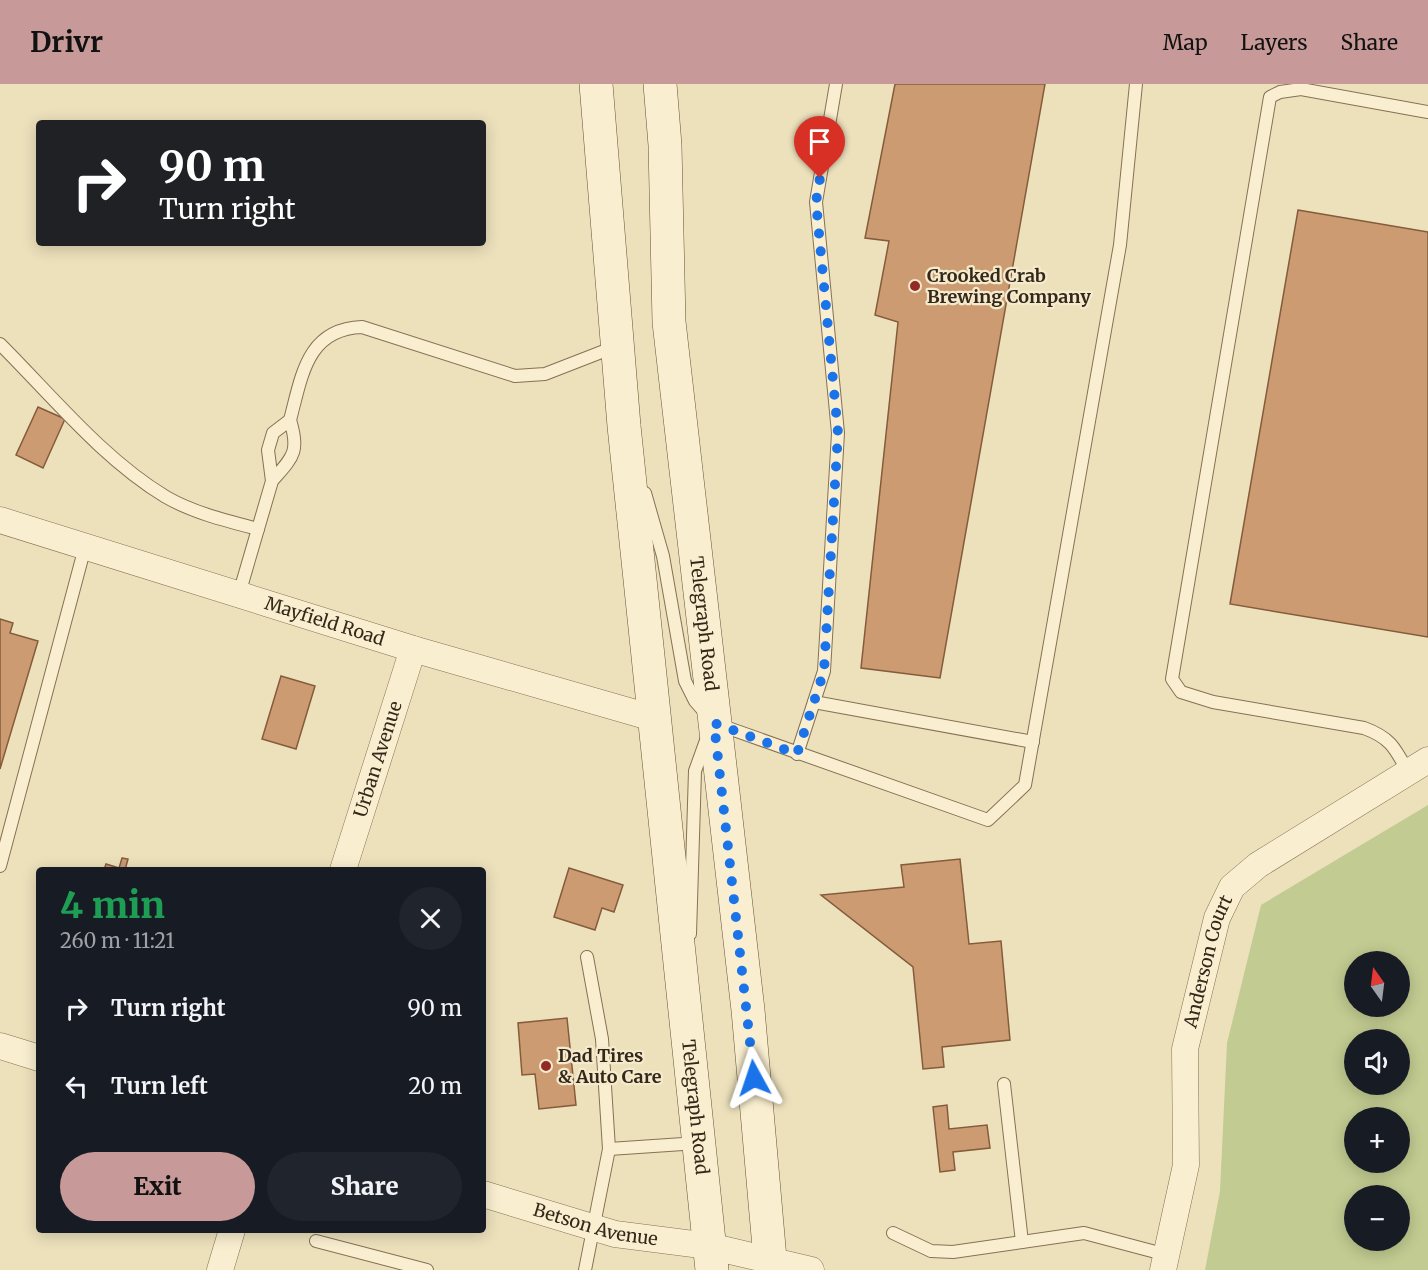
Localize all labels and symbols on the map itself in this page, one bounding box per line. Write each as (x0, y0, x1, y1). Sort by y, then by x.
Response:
pin (794, 116, 845, 178)
place label: Crooked Crab Brewing Company (927, 264, 1091, 308)
marker: Crooked Crab Brewing Company (908, 279, 922, 293)
street label: Telegraph Road (685, 555, 723, 692)
street label: Mayfield Road (262, 591, 388, 650)
street label: Urban Avenue (348, 698, 407, 820)
street label: Anderson Court (1178, 891, 1237, 1031)
north arrow (1344, 951, 1410, 1017)
street label: Telegraph Road (677, 1039, 714, 1176)
place label: Dad Tires & Auto Care (558, 1044, 662, 1088)
position arrow (722, 1046, 786, 1110)
marker: Dad Tires & Auto Care (539, 1059, 553, 1073)
street label: Betson Avenue (531, 1198, 659, 1250)

